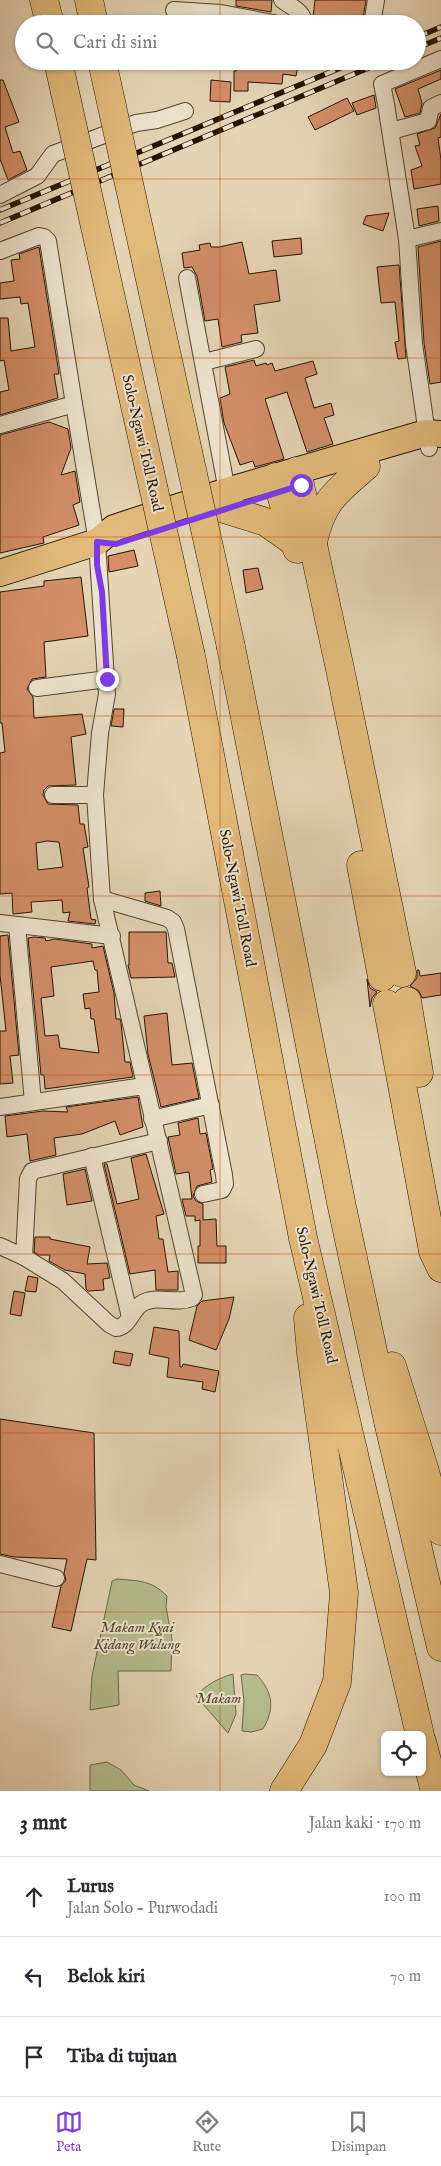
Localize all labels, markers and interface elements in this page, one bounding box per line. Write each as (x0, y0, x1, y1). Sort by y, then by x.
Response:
search box (15, 15, 426, 70)
icon: search (33, 29, 61, 57)
text: Cari di sini (73, 31, 157, 55)
street label: Solo–Ngawi Toll Road (118, 373, 168, 514)
route start (290, 474, 313, 497)
route end (96, 668, 119, 691)
street label: Solo–Ngawi Toll Road (215, 828, 260, 970)
street label: Solo–Ngawi Toll Road (292, 1225, 342, 1366)
park label: Makam Kyai Kidang Wulung (93, 1618, 182, 1655)
park label: Makam (197, 1689, 241, 1708)
map controls (381, 1731, 426, 1776)
button: locate (381, 1731, 426, 1776)
text: 3 mnt (20, 1810, 67, 1837)
text: Jalan kaki · 170 m (309, 1814, 421, 1834)
text: Lurus (67, 1875, 114, 1899)
icon: ahead (20, 1883, 48, 1911)
text: 100 m (384, 1887, 421, 1907)
text: Jalan Solo - Purwodadi (67, 1899, 218, 1919)
icon: left (20, 1963, 48, 1991)
text: Belok kiri (67, 1965, 145, 1989)
text: 70 m (390, 1967, 421, 1987)
icon: arrive (20, 2043, 48, 2071)
text: Tiba di tujuan (67, 2045, 177, 2069)
tab: Peta (55, 2108, 83, 2156)
tab: Rute (192, 2108, 221, 2156)
tab: Disimpan (331, 2108, 386, 2156)

